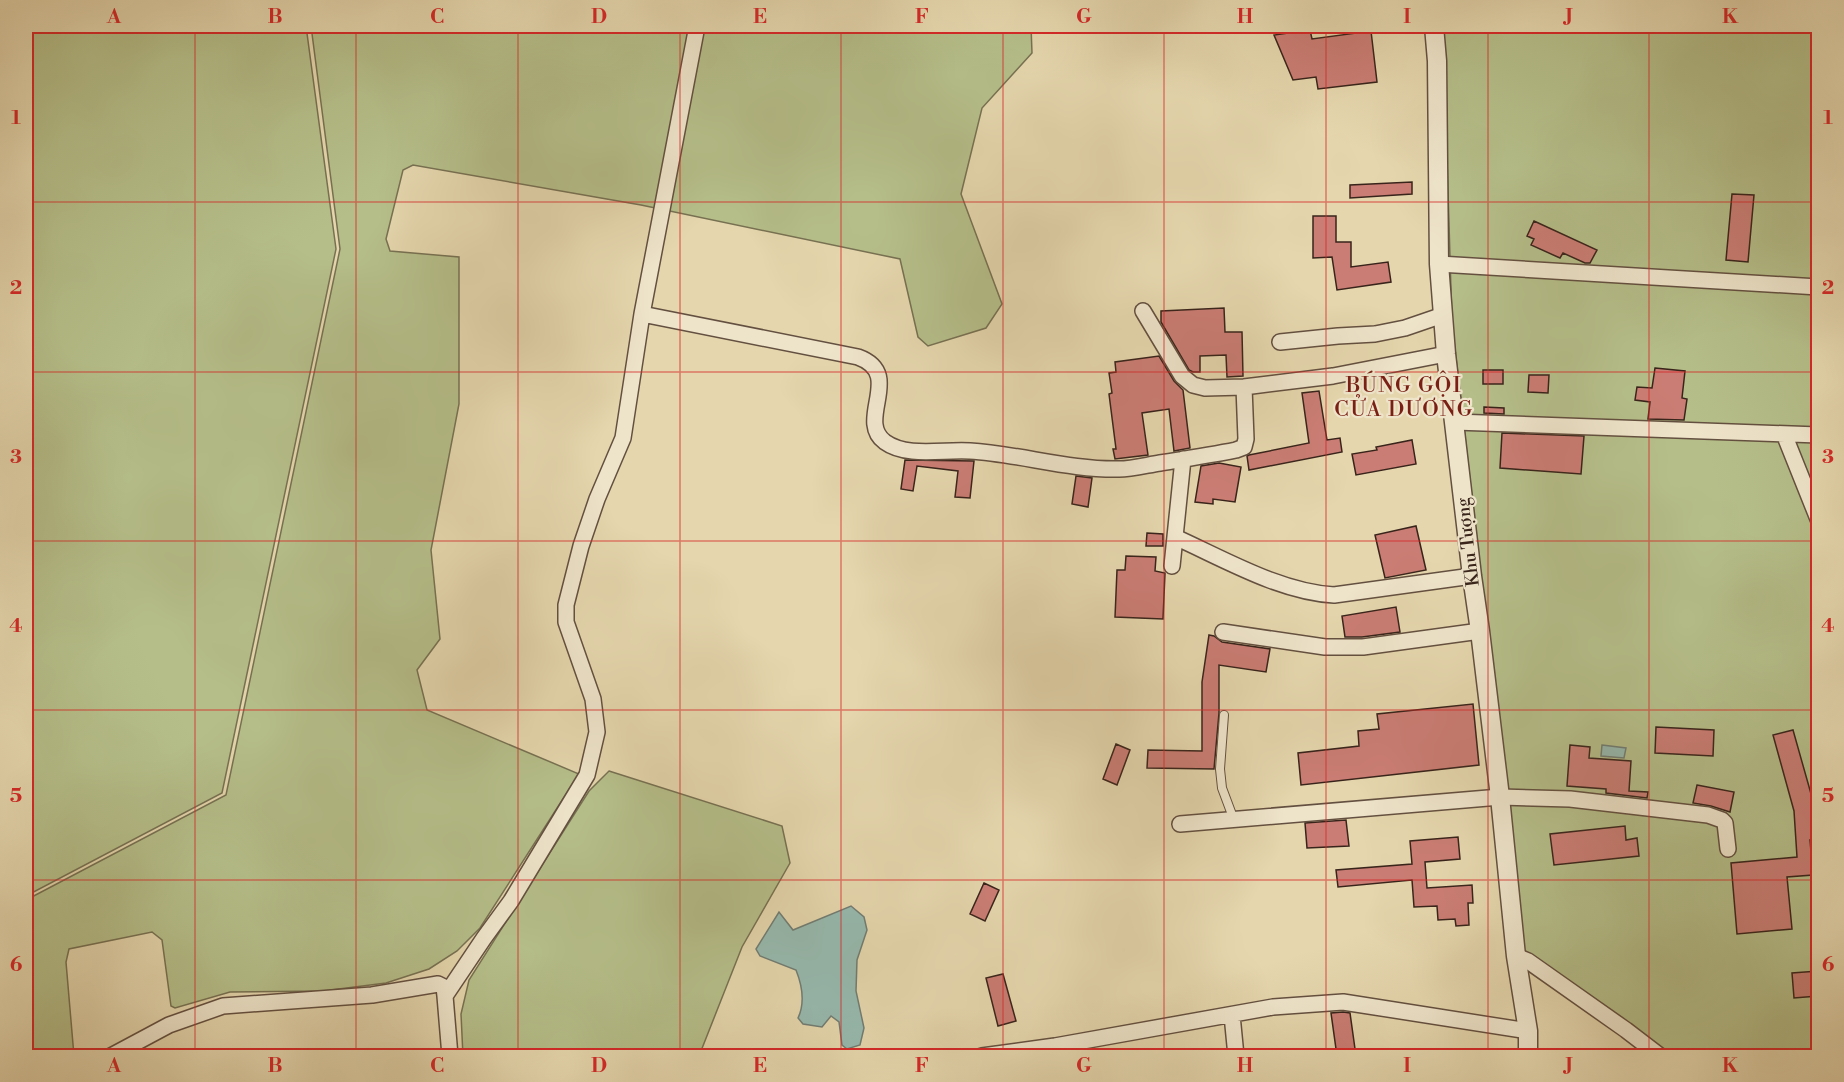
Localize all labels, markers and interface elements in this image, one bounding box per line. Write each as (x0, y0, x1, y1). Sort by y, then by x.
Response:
text: A (106, 5, 122, 30)
text: B (267, 5, 283, 30)
text: C (430, 5, 444, 30)
text: D (591, 5, 607, 30)
text: E (753, 5, 767, 30)
text: F (915, 5, 929, 30)
text: G (1076, 5, 1092, 30)
text: H (1237, 5, 1254, 30)
text: I (1403, 5, 1411, 30)
text: J (1562, 5, 1573, 30)
text: K (1722, 5, 1739, 30)
text: 1 (11, 106, 21, 131)
text: 1 (1823, 106, 1833, 131)
text: 2 (10, 276, 22, 301)
text: 2 (1822, 276, 1834, 301)
district label: BÚNG GỘI CỬA DƯƠNG (1334, 370, 1474, 423)
text: 3 (10, 445, 22, 470)
text: 3 (1822, 445, 1834, 470)
street label: Khu Tượng (1451, 496, 1485, 588)
text: 4 (9, 614, 23, 639)
text: 4 (1821, 614, 1835, 639)
text: 5 (10, 784, 22, 809)
text: 5 (1822, 784, 1834, 809)
text: 6 (10, 953, 23, 978)
text: 6 (1822, 953, 1835, 978)
text: A (106, 1054, 122, 1079)
text: B (267, 1054, 283, 1079)
text: C (430, 1054, 444, 1079)
text: D (591, 1054, 607, 1079)
text: E (753, 1054, 767, 1079)
text: F (915, 1054, 929, 1079)
text: G (1076, 1054, 1092, 1079)
text: H (1237, 1054, 1254, 1079)
text: I (1403, 1054, 1411, 1079)
text: J (1562, 1054, 1573, 1079)
text: K (1722, 1054, 1739, 1079)

